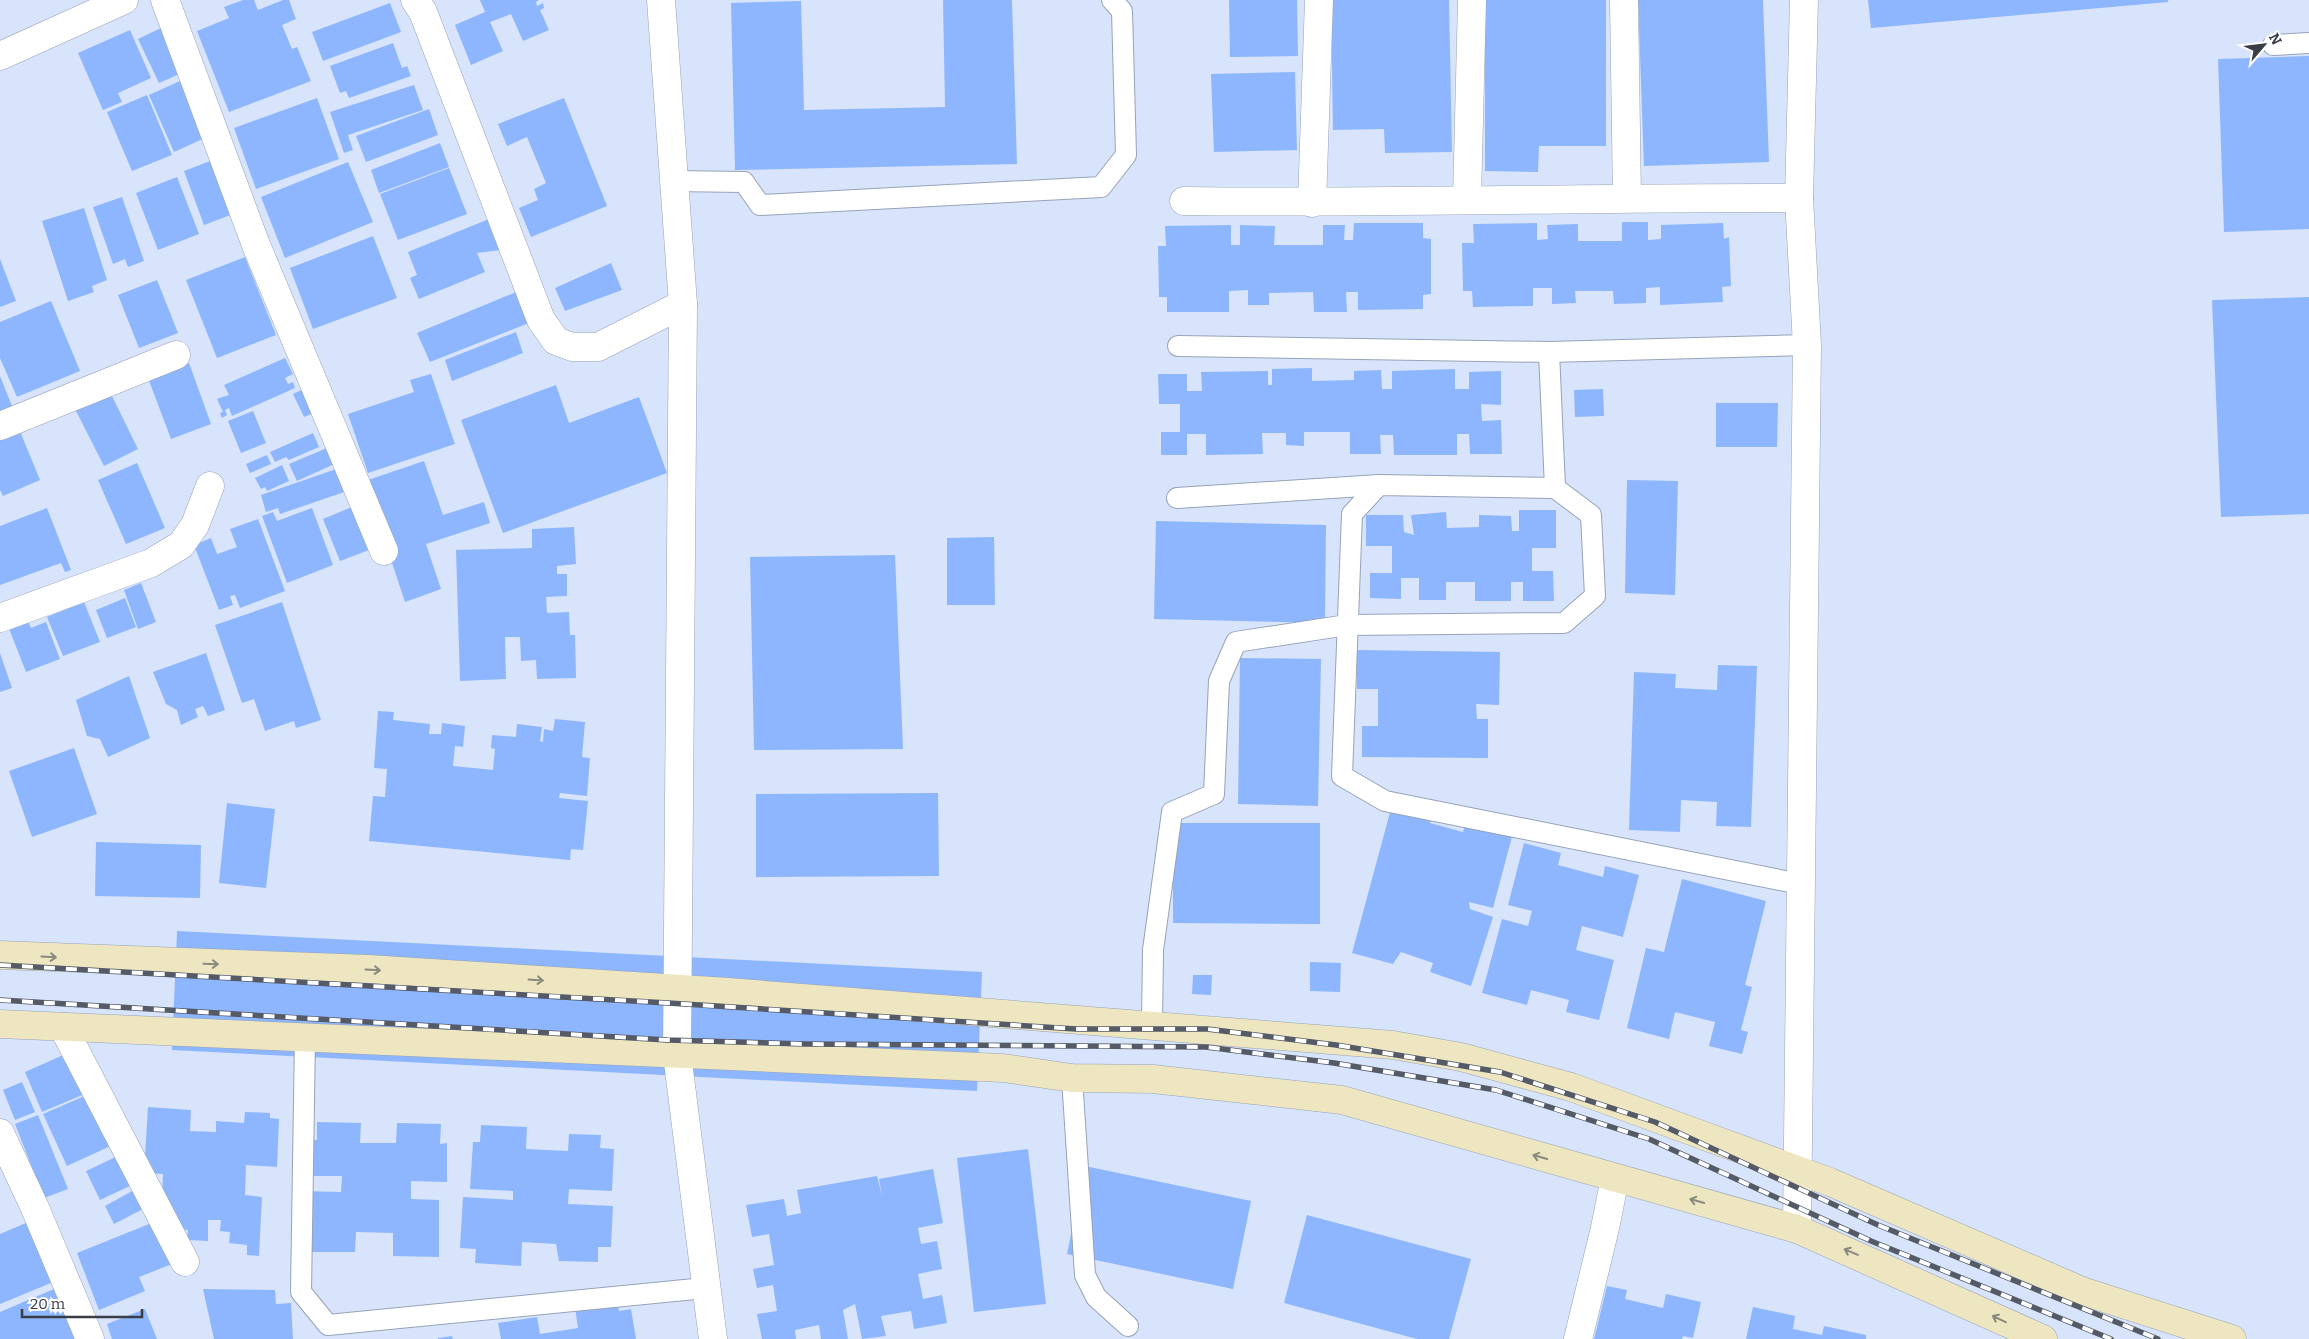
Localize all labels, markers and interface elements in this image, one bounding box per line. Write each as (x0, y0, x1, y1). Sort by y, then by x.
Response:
north arrow (2239, 20, 2289, 70)
text: N (2265, 30, 2285, 48)
one-way arrow (40, 953, 56, 962)
one-way arrow (203, 959, 219, 968)
one-way arrow (365, 965, 381, 974)
one-way arrow (527, 975, 543, 984)
one-way arrow (1533, 1152, 1549, 1162)
one-way arrow (1689, 1195, 1705, 1205)
one-way arrow (1844, 1247, 1859, 1257)
scale bar (22, 1286, 142, 1318)
text: 20 m (30, 1295, 66, 1313)
one-way arrow (1992, 1313, 2007, 1323)

